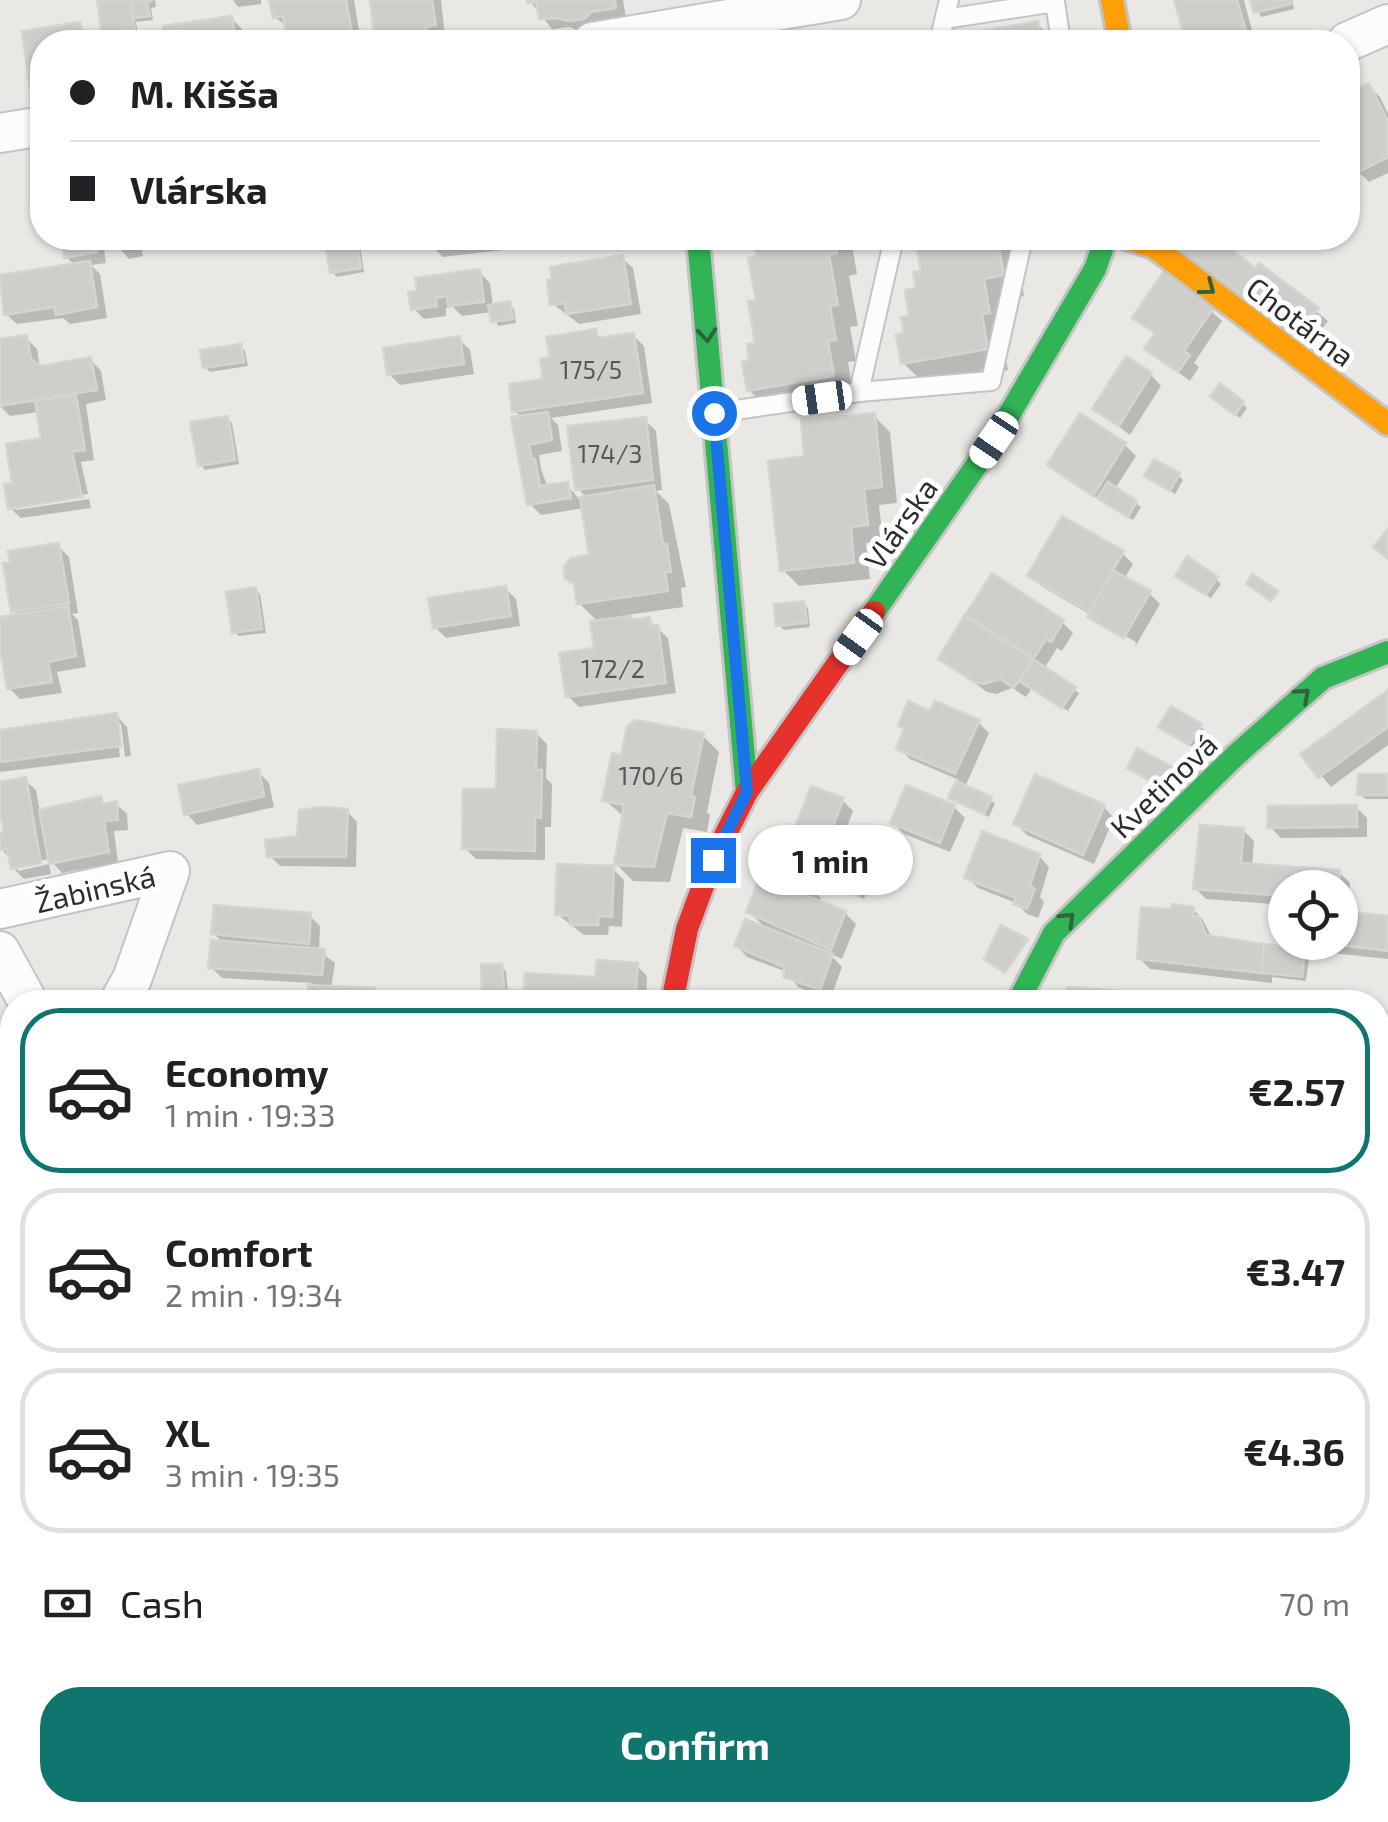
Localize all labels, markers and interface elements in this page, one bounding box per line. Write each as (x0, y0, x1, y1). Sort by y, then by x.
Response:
text: M. Kišša (130, 70, 279, 116)
text: Vlárska (130, 166, 268, 212)
street label: Chotárna (1240, 269, 1362, 373)
one-way arrow (1197, 276, 1215, 293)
one-way arrow (695, 327, 717, 343)
house number: 175/5 (560, 354, 622, 384)
car (790, 379, 854, 417)
route start (692, 391, 737, 436)
car (965, 407, 1023, 473)
house number: 174/3 (578, 438, 642, 468)
street label: Vlárska (856, 471, 944, 575)
car (828, 604, 888, 670)
house number: 172/2 (581, 653, 645, 683)
one-way arrow (1291, 689, 1310, 707)
street label: Kvetinová (1102, 725, 1224, 845)
house number: 170/6 (618, 760, 684, 790)
callout: 1 min (748, 825, 913, 895)
route end (691, 838, 736, 883)
text: 1 min (792, 841, 869, 879)
street label: Žabinská (31, 857, 159, 919)
map controls (1268, 870, 1358, 960)
button: locate (1268, 870, 1358, 960)
one-way arrow (1056, 913, 1074, 931)
icon: car (45, 1046, 135, 1136)
text: Economy (165, 1049, 329, 1095)
text: €2.57 (1248, 1068, 1345, 1114)
text: 1 min · 19:33 (165, 1095, 335, 1133)
icon: car (45, 1226, 135, 1316)
text: Comfort (165, 1229, 313, 1275)
text: €3.47 (1246, 1248, 1345, 1294)
text: 2 min · 19:34 (165, 1275, 343, 1313)
icon: car (45, 1406, 135, 1496)
text: XL (165, 1409, 210, 1455)
text: €4.36 (1243, 1428, 1345, 1474)
text: 3 min · 19:35 (165, 1455, 340, 1493)
icon: cash (40, 1576, 95, 1631)
text: Cash (120, 1580, 204, 1626)
text: 70 m (1279, 1584, 1350, 1622)
button: Confirm (40, 1687, 1350, 1802)

